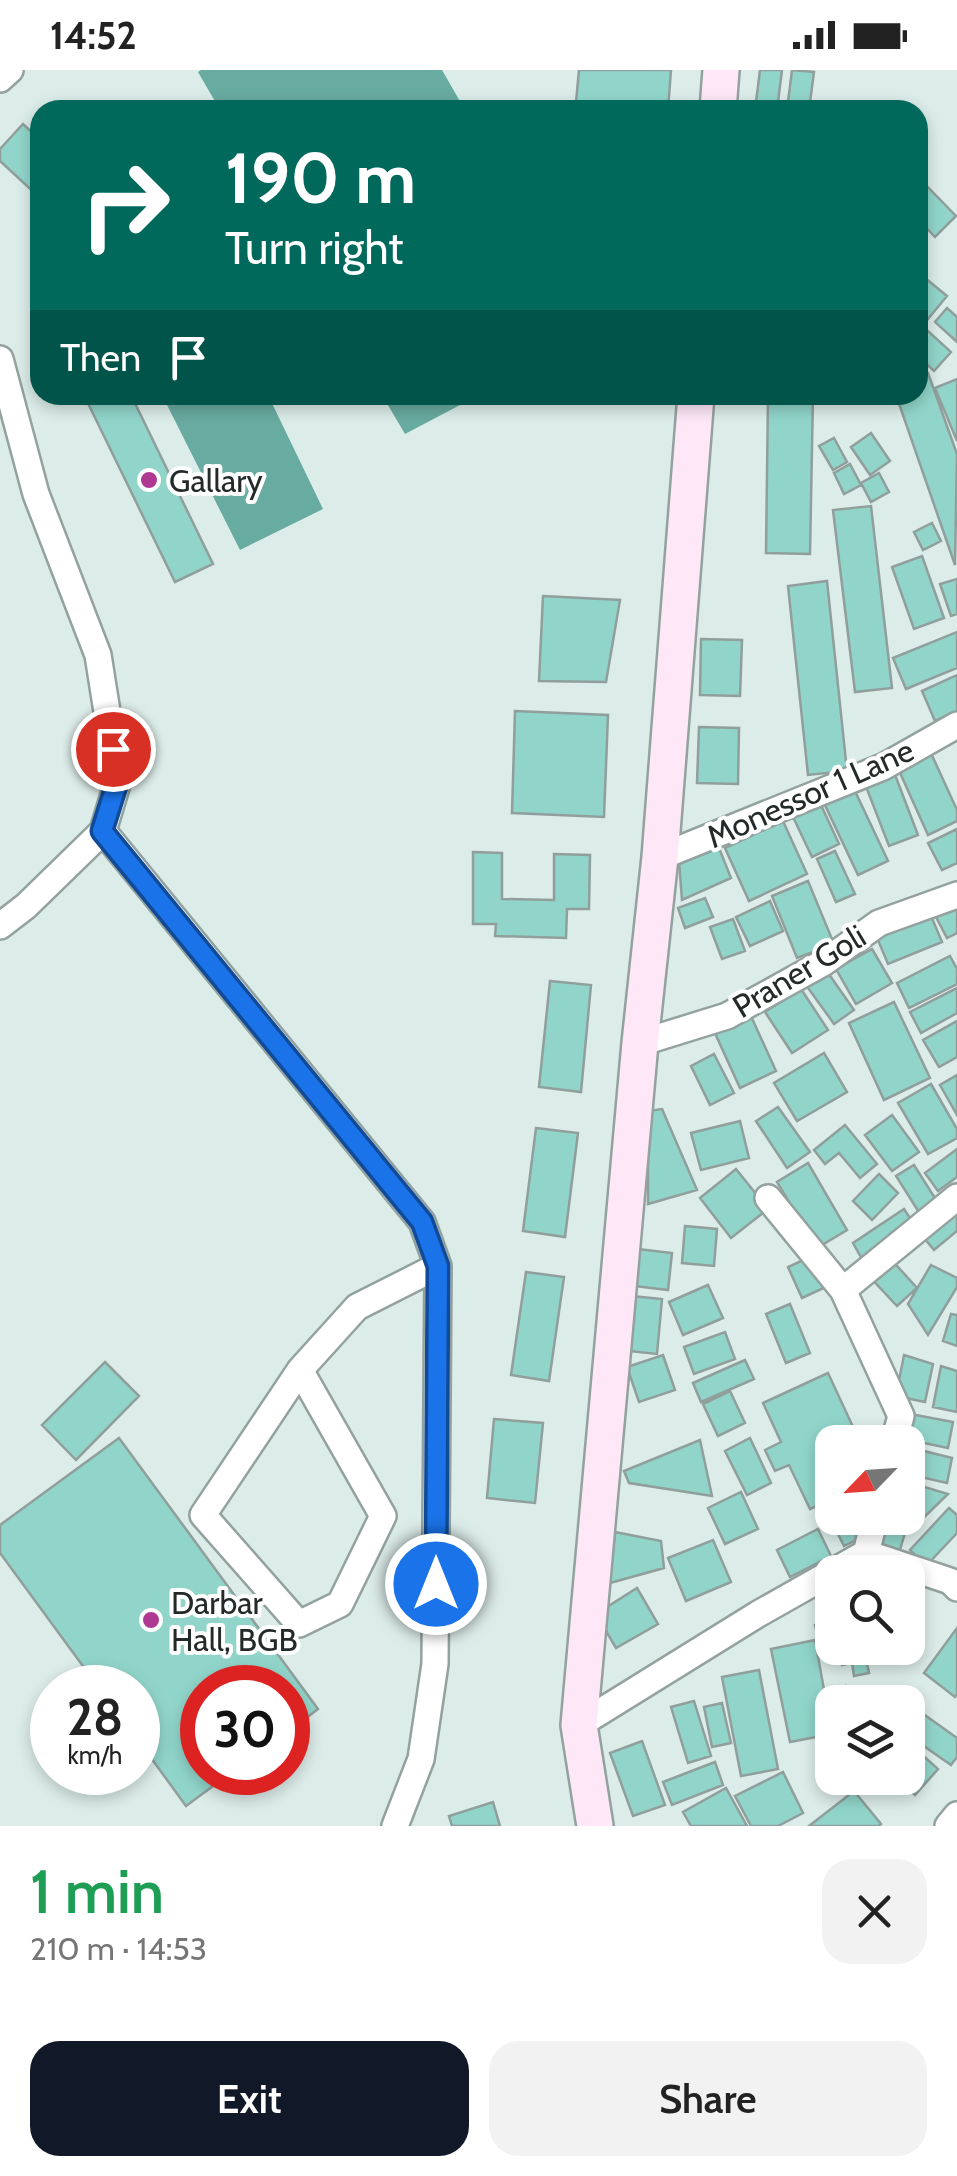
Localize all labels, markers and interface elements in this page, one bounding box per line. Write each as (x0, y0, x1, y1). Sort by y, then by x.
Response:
text: 14:52 (50, 12, 137, 59)
text: 190 m (225, 135, 416, 221)
icon: right (60, 140, 190, 270)
text: Turn right (225, 221, 404, 275)
icon: arrive (161, 330, 216, 385)
text: Then (60, 334, 141, 381)
place label: Gallary (169, 461, 263, 500)
marker: Gallary (138, 469, 160, 491)
pin (71, 707, 156, 792)
icon: arrive (86, 722, 141, 777)
street label: Monessor 1 Lane (701, 730, 919, 856)
street label: Praner Goli (725, 916, 873, 1026)
north arrow (815, 1425, 925, 1535)
map controls (815, 1425, 925, 1795)
position arrow (384, 1532, 488, 1636)
button: search (815, 1555, 925, 1665)
place label: Darbar Hall, BGB (171, 1583, 298, 1659)
marker: Darbar Hall, BGB (140, 1609, 162, 1631)
speed limit sign: 30 (180, 1665, 310, 1795)
button: layers (815, 1685, 925, 1795)
text: 28 (67, 1687, 123, 1748)
text: km/h (68, 1740, 122, 1770)
text: 1 min (30, 1855, 164, 1928)
button: close (822, 1859, 927, 1964)
text: 210 m · 14:53 (30, 1929, 207, 1968)
button: Exit (30, 2041, 469, 2156)
button: Share (489, 2041, 927, 2156)

